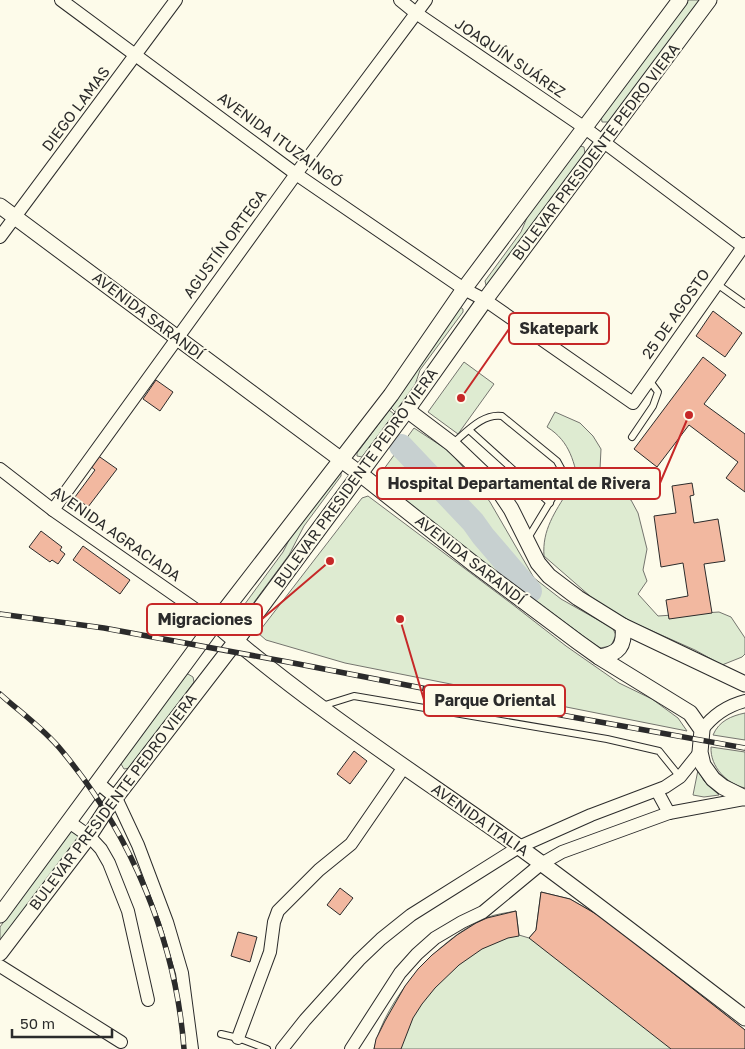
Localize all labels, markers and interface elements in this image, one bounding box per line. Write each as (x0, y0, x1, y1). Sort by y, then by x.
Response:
street label: JOAQUÍN SUÁREZ (452, 14, 569, 101)
street label: BULEVAR PRESIDENTE PEDRO VIERA (508, 39, 683, 263)
street label: DIEGO LAMAS (38, 63, 113, 154)
street label: AVENIDA ITUZAINGÓ (215, 88, 346, 191)
street label: AGUSTÍN ORTEGA (179, 186, 270, 301)
street label: 25 DE AGOSTO (638, 265, 713, 362)
street label: AVENIDA SARANDÍ (90, 268, 209, 364)
callout: Skatepark (509, 313, 609, 344)
text: Skatepark (519, 318, 600, 338)
street label: BULEVAR PRESIDENTE PEDRO VIERA (269, 364, 441, 591)
callout: Hospital Departamental de Rivera (377, 468, 660, 499)
text: Hospital Departamental de Rivera (387, 473, 651, 493)
street label: AVENIDA AGRACIADA (49, 482, 185, 585)
street label: AVENIDA SARANDÍ (412, 511, 530, 608)
callout: Migraciones (147, 604, 262, 635)
text: Migraciones (157, 609, 253, 629)
callout: Parque Oriental (424, 685, 565, 716)
street label: BULEVAR PRESIDENTE PEDRO VIERA (25, 689, 200, 913)
text: Parque Oriental (434, 690, 556, 710)
street label: AVENIDA ITALIA (429, 779, 533, 859)
scale bar (12, 1006, 112, 1038)
text: 50 m (20, 1014, 55, 1032)

